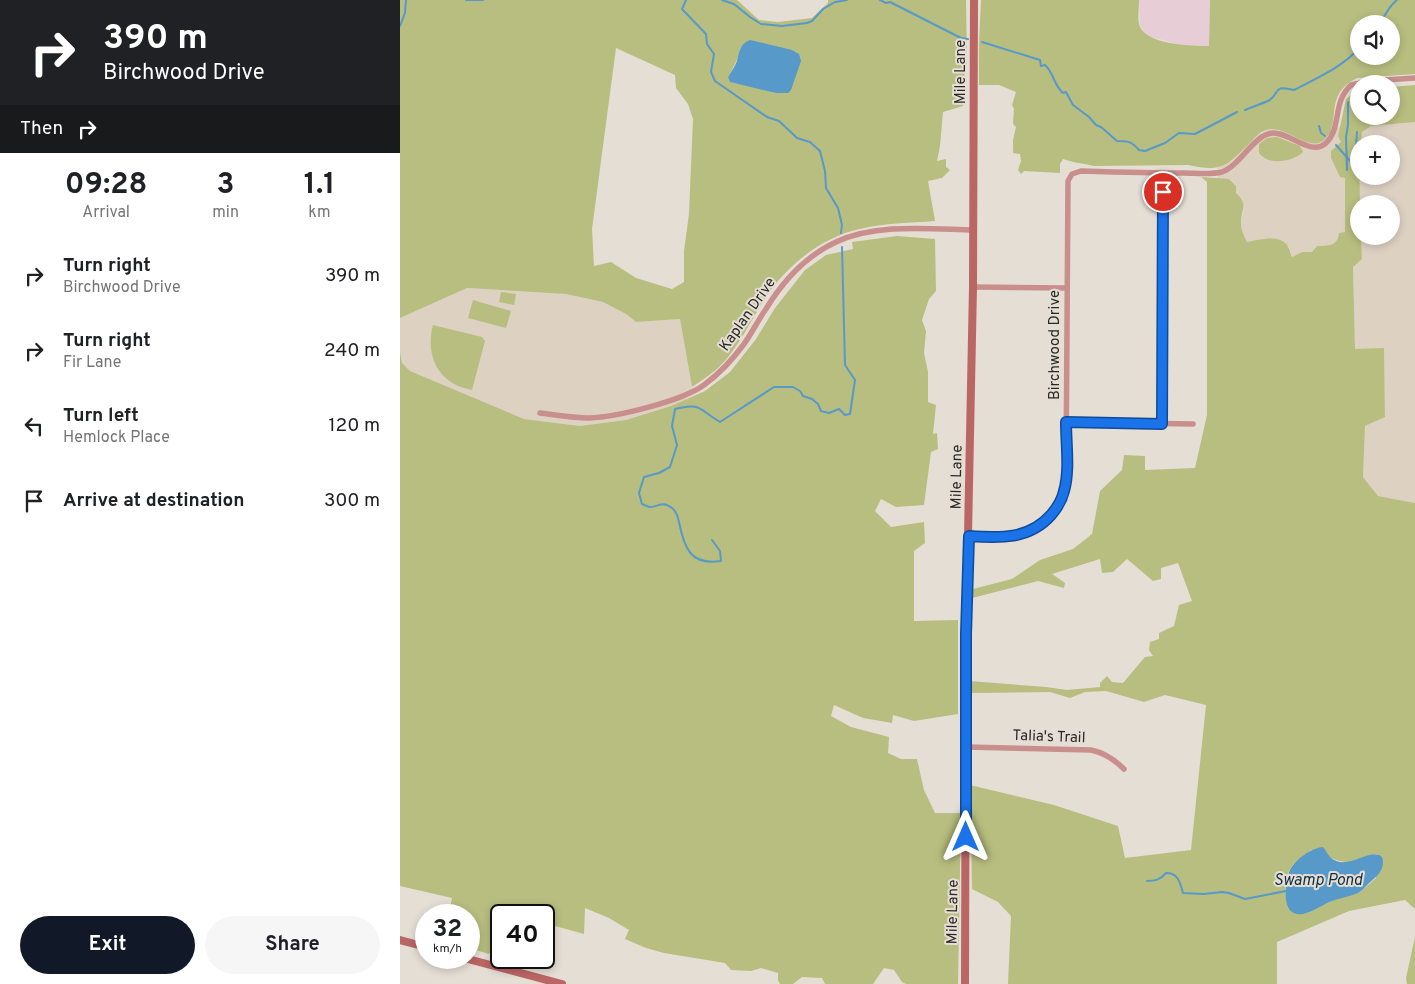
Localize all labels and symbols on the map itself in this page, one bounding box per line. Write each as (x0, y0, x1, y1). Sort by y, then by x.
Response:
street label: Mile Lane (952, 40, 971, 104)
pin (1142, 171, 1184, 213)
street label: Kaplan Drive (716, 274, 781, 355)
street label: Birchwood Drive (1046, 290, 1065, 400)
street label: Mile Lane (947, 445, 968, 509)
street label: Talia's Trail (1012, 727, 1086, 748)
position arrow (939, 810, 991, 862)
water label: Swamp Pond (1274, 871, 1364, 891)
street label: Mile Lane (943, 880, 964, 944)
speed limit sign: 40 (490, 904, 555, 969)

